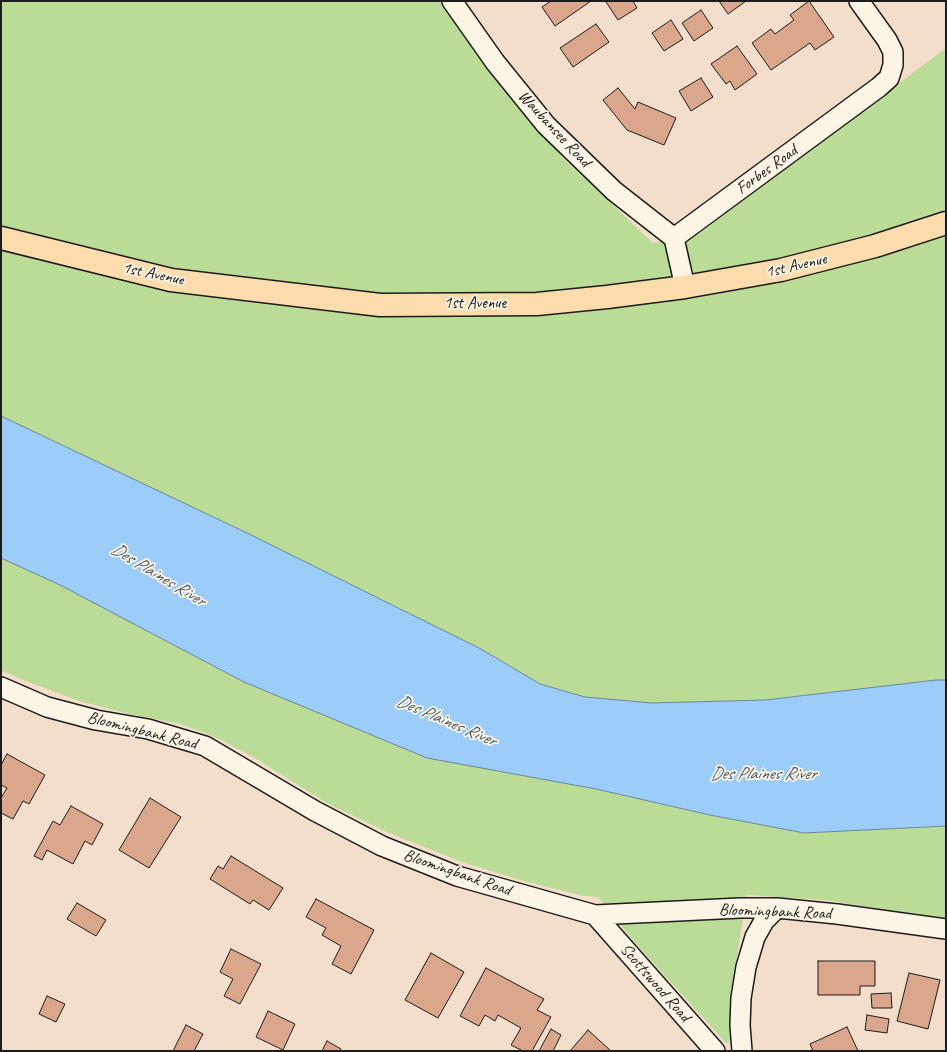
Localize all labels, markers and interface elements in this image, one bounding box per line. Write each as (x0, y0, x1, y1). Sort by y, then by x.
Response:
street label: Waubansee Road (513, 86, 595, 172)
street label: Forbes Road (732, 141, 802, 199)
street label: 1st Avenue (763, 249, 829, 283)
street label: 1st Avenue (120, 258, 186, 290)
street label: 1st Avenue (444, 294, 506, 314)
water label: Des Plaines River (107, 539, 209, 611)
water label: Des Plaines River (393, 690, 499, 752)
street label: Bloomingbank Road (85, 708, 199, 754)
water label: Des Plaines River (710, 763, 816, 785)
street label: Bloomingbank Road (401, 845, 513, 901)
street label: Bloomingbank Road (718, 900, 832, 924)
street label: Scottswood Road (615, 940, 695, 1026)

